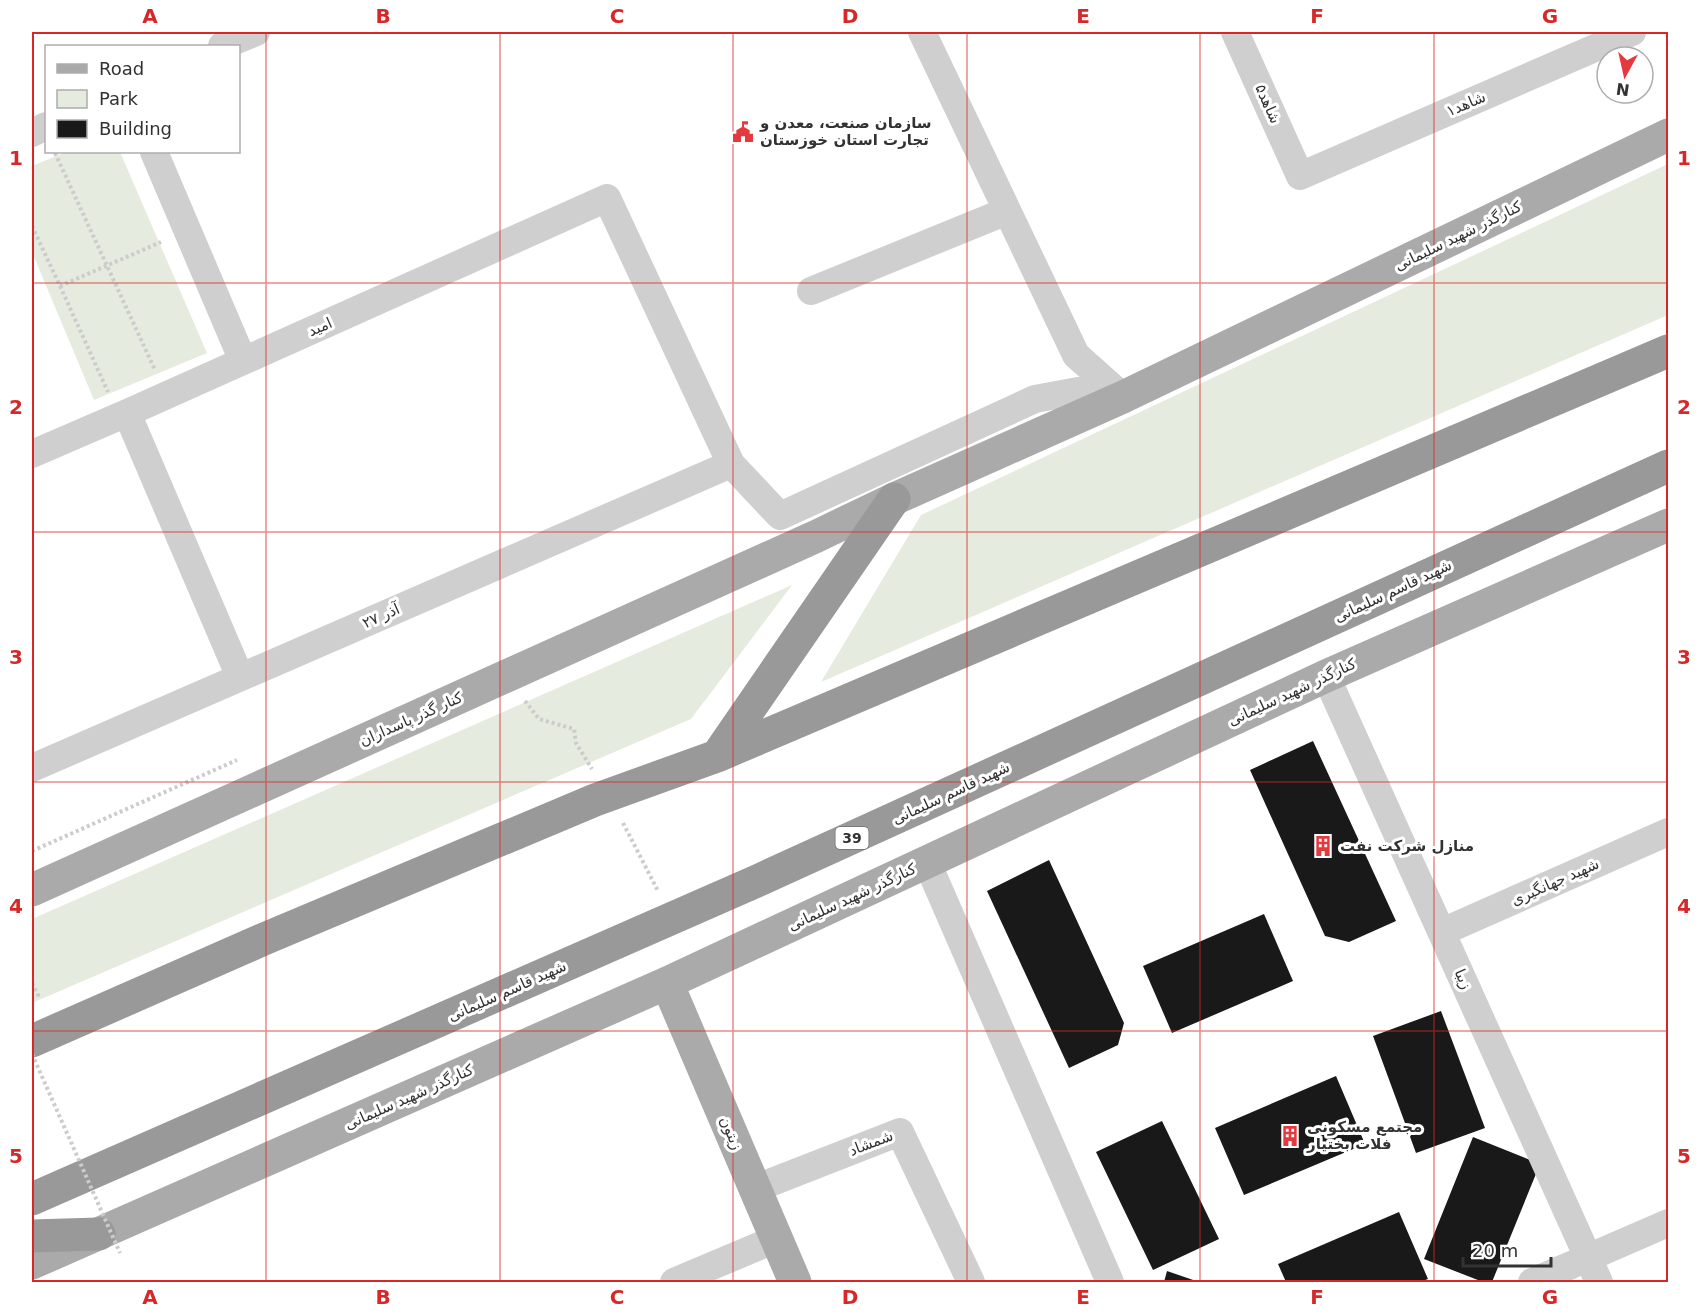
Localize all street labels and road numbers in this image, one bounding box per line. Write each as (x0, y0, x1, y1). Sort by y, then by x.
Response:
street label: شاهد۵ (1251, 82, 1285, 126)
street label: شاهد۱ (1444, 88, 1488, 120)
street label: کنارگذر شهید سلیمانی (1392, 197, 1525, 275)
street label: امید (305, 314, 335, 340)
street label: شهید قاسم سلیمانی (1331, 556, 1455, 626)
street label: آذر ۲۷ (360, 600, 403, 632)
street label: کنارگذر شهید سلیمانی (1225, 654, 1360, 730)
street label: کنار گذر پاسداران (357, 688, 467, 751)
street label: شهید قاسم سلیمانی (889, 758, 1013, 828)
road number: 39 (836, 827, 868, 849)
street label: شهید جهانگیری (1508, 855, 1602, 909)
street label: کنارگذر شهید سلیمانی (785, 859, 920, 935)
street label: شهید قاسم سلیمانی (445, 957, 569, 1025)
street label: زیبا (1451, 966, 1475, 992)
street label: کنارگذر شهید سلیمانی (342, 1060, 477, 1134)
street label: زیتون (716, 1114, 746, 1152)
street label: شمشاد (846, 1126, 896, 1160)

